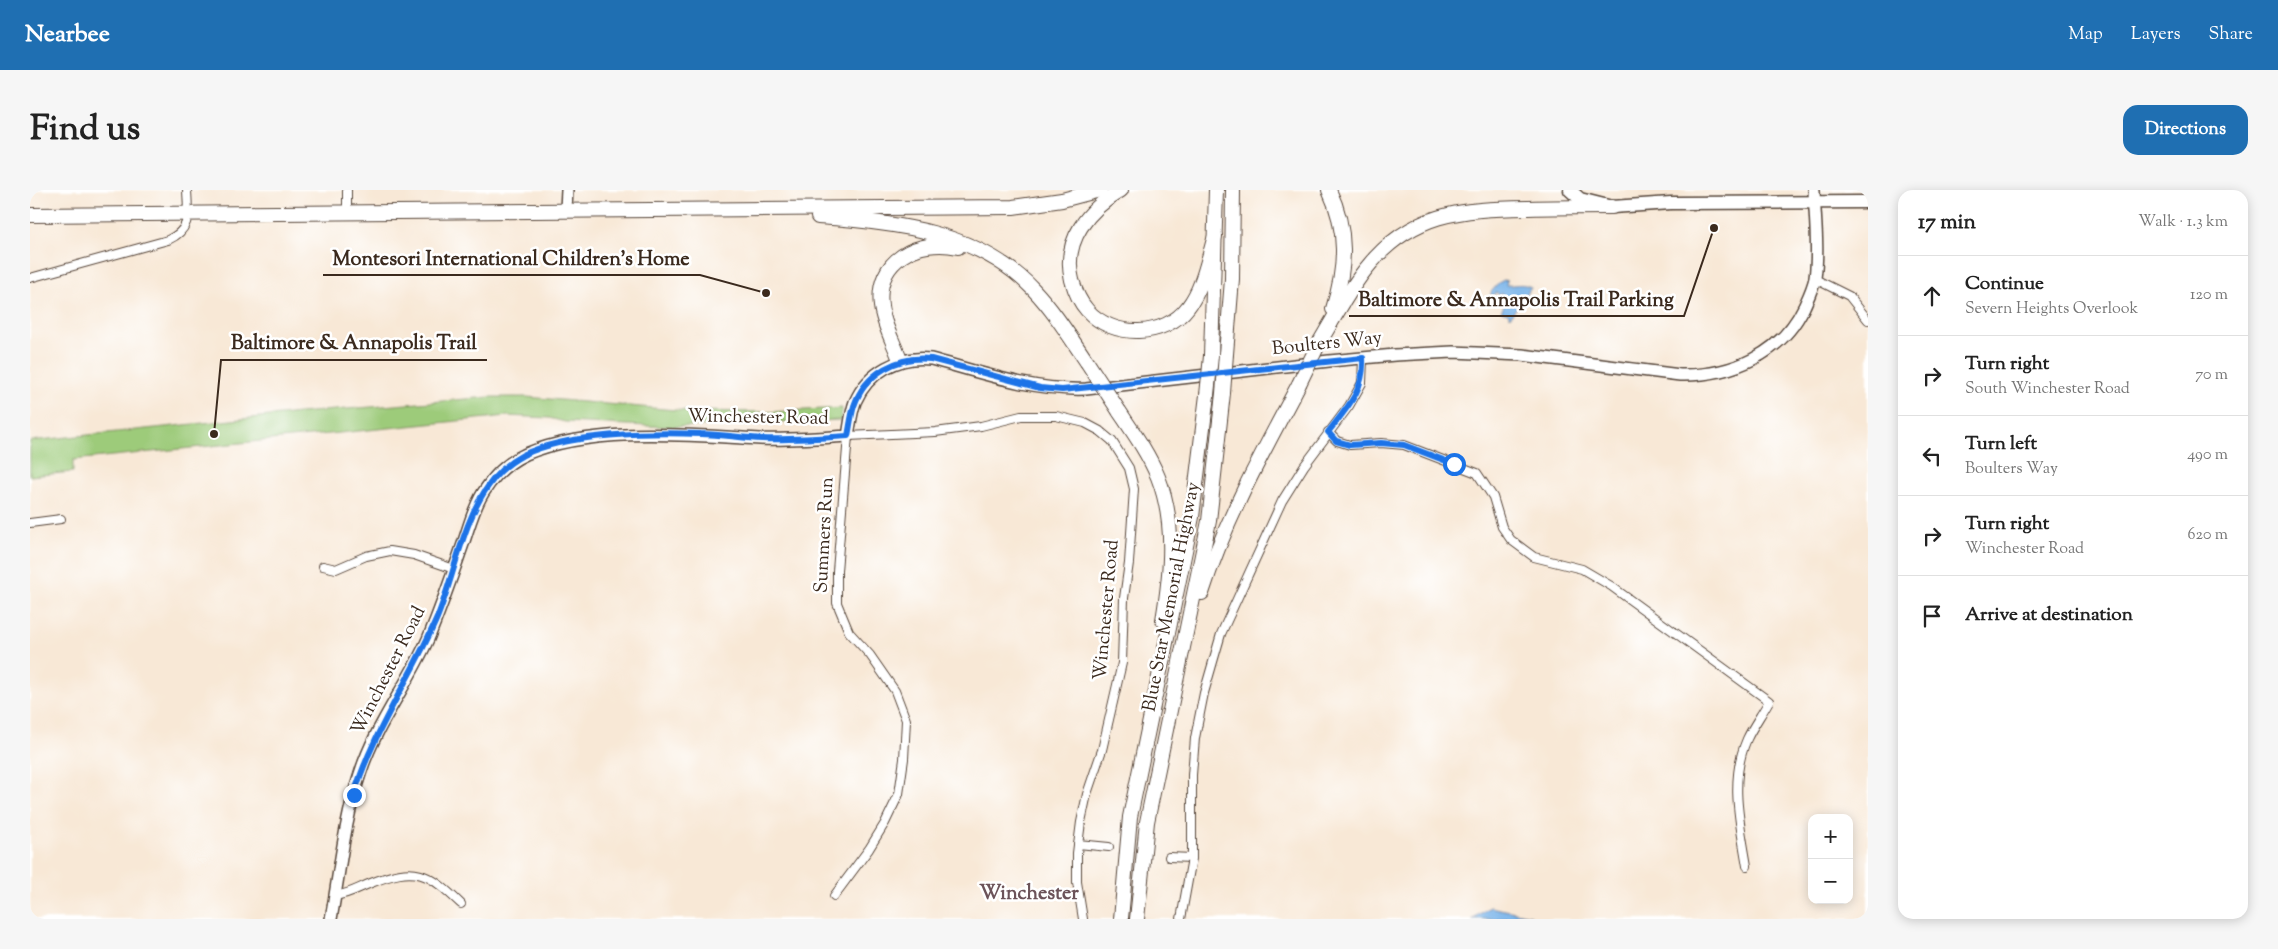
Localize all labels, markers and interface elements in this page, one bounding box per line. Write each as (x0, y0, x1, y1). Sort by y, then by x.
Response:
text: Nearbee (25, 18, 110, 52)
text: Map (2068, 22, 2103, 48)
text: Layers (2131, 22, 2181, 48)
text: Share (2209, 22, 2253, 48)
text: Find us (30, 105, 140, 156)
button: Directions (2123, 105, 2248, 155)
text: 17 min (1918, 208, 1976, 238)
text: Walk · 1.3 km (2138, 211, 2228, 234)
callout: Montesori International Children's Home (323, 240, 700, 275)
text: Montesori International Children's Home (332, 246, 690, 275)
text: Continue (1965, 271, 2044, 298)
callout: Baltimore & Annapolis Trail Parking (1349, 281, 1684, 316)
icon: ahead (1918, 282, 1946, 310)
text: 120 m (2190, 284, 2228, 307)
text: Baltimore & Annapolis Trail Parking (1358, 287, 1674, 316)
text: Severn Heights Overlook (1965, 298, 2138, 321)
callout: Baltimore & Annapolis Trail (221, 325, 487, 360)
street label: Boulters Way (1271, 325, 1384, 363)
text: Baltimore & Annapolis Trail (231, 330, 477, 359)
text: Turn right (1965, 351, 2049, 378)
icon: right (1918, 362, 1946, 390)
text: 70 m (2195, 364, 2228, 387)
text: South Winchester Road (1965, 378, 2130, 401)
street label: Winchester Road (687, 403, 829, 433)
text: Turn left (1965, 431, 2037, 458)
icon: left (1918, 442, 1946, 470)
text: 490 m (2187, 444, 2228, 467)
route start (1443, 453, 1466, 476)
text: Boulters Way (1965, 458, 2058, 481)
street label: Summers Run (808, 476, 842, 594)
street label: Blue Star Memorial Highway (1136, 479, 1208, 714)
text: Turn right (1965, 511, 2049, 538)
icon: right (1918, 522, 1946, 550)
text: 620 m (2188, 524, 2228, 547)
street label: Winchester Road (1087, 538, 1127, 682)
text: Winchester Road (1965, 538, 2084, 561)
street label: Winchester Road (345, 602, 433, 740)
icon: arrive (1918, 602, 1946, 630)
text: Arrive at destination (1965, 602, 2133, 629)
route end (343, 784, 366, 807)
map controls (1808, 814, 1853, 904)
button: + (1808, 814, 1853, 859)
button: − (1808, 859, 1853, 904)
district label: Winchester (979, 880, 1079, 909)

